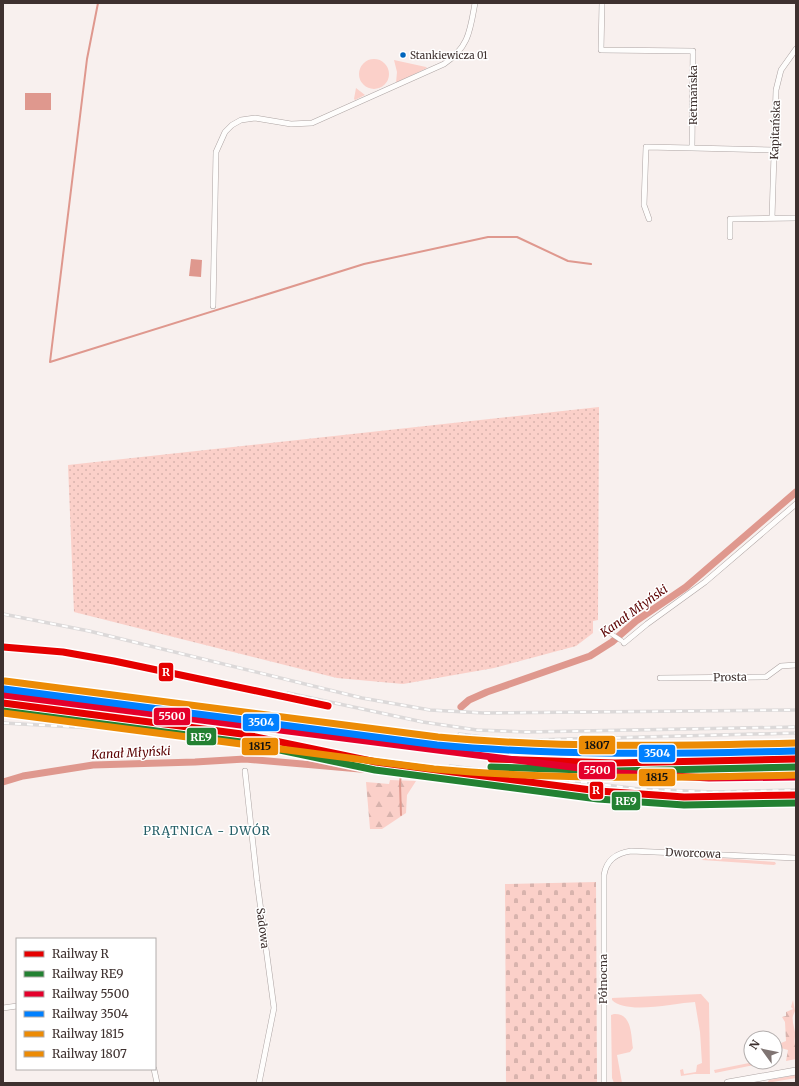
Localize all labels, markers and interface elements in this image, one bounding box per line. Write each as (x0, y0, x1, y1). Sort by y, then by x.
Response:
place label: Stankiewicza 01 (410, 49, 488, 62)
marker: Stankiewicza 01 (398, 50, 408, 60)
street label: Retmańska (686, 65, 700, 125)
street label: Kapitańska (767, 100, 783, 160)
water label: Kanał Młyński (596, 581, 671, 641)
line badge: R (158, 662, 174, 682)
text: R (162, 665, 170, 679)
street label: Prosta (713, 670, 747, 684)
line badge: 5500 (153, 707, 191, 726)
text: 5500 (159, 709, 185, 723)
line badge: 3504 (242, 713, 280, 732)
text: 3504 (248, 715, 274, 729)
line badge: RE9 (186, 727, 217, 746)
text: RE9 (190, 730, 212, 744)
line badge: 1807 (578, 735, 616, 755)
line badge: 1815 (241, 737, 279, 756)
text: 1807 (584, 738, 610, 752)
text: 1815 (249, 739, 271, 753)
water label: Kanał Młyński (90, 743, 172, 762)
line badge: 3504 (638, 744, 676, 763)
text: 3504 (644, 746, 670, 760)
line badge: 5500 (578, 761, 616, 780)
text: 5500 (584, 763, 610, 777)
line badge: 1815 (638, 768, 676, 787)
text: 1815 (646, 770, 668, 784)
line badge: R (589, 781, 604, 800)
text: R (592, 783, 600, 797)
line badge: RE9 (611, 791, 641, 811)
text: RE9 (615, 794, 637, 808)
district label: PRĄTNICA - DWÓR (143, 823, 271, 838)
street label: Dworcowa (665, 845, 721, 861)
street label: Sadowa (254, 907, 272, 949)
legend (16, 938, 156, 1070)
text: Railway R (52, 946, 109, 961)
street label: Północna (596, 954, 610, 1004)
text: Railway RE9 (52, 966, 123, 981)
text: Railway 5500 (52, 986, 129, 1001)
text: Railway 3504 (52, 1006, 129, 1021)
text: Railway 1815 (52, 1026, 124, 1041)
north arrow (743, 1030, 783, 1070)
text: N (746, 1037, 763, 1052)
text: Railway 1807 (52, 1046, 127, 1061)

